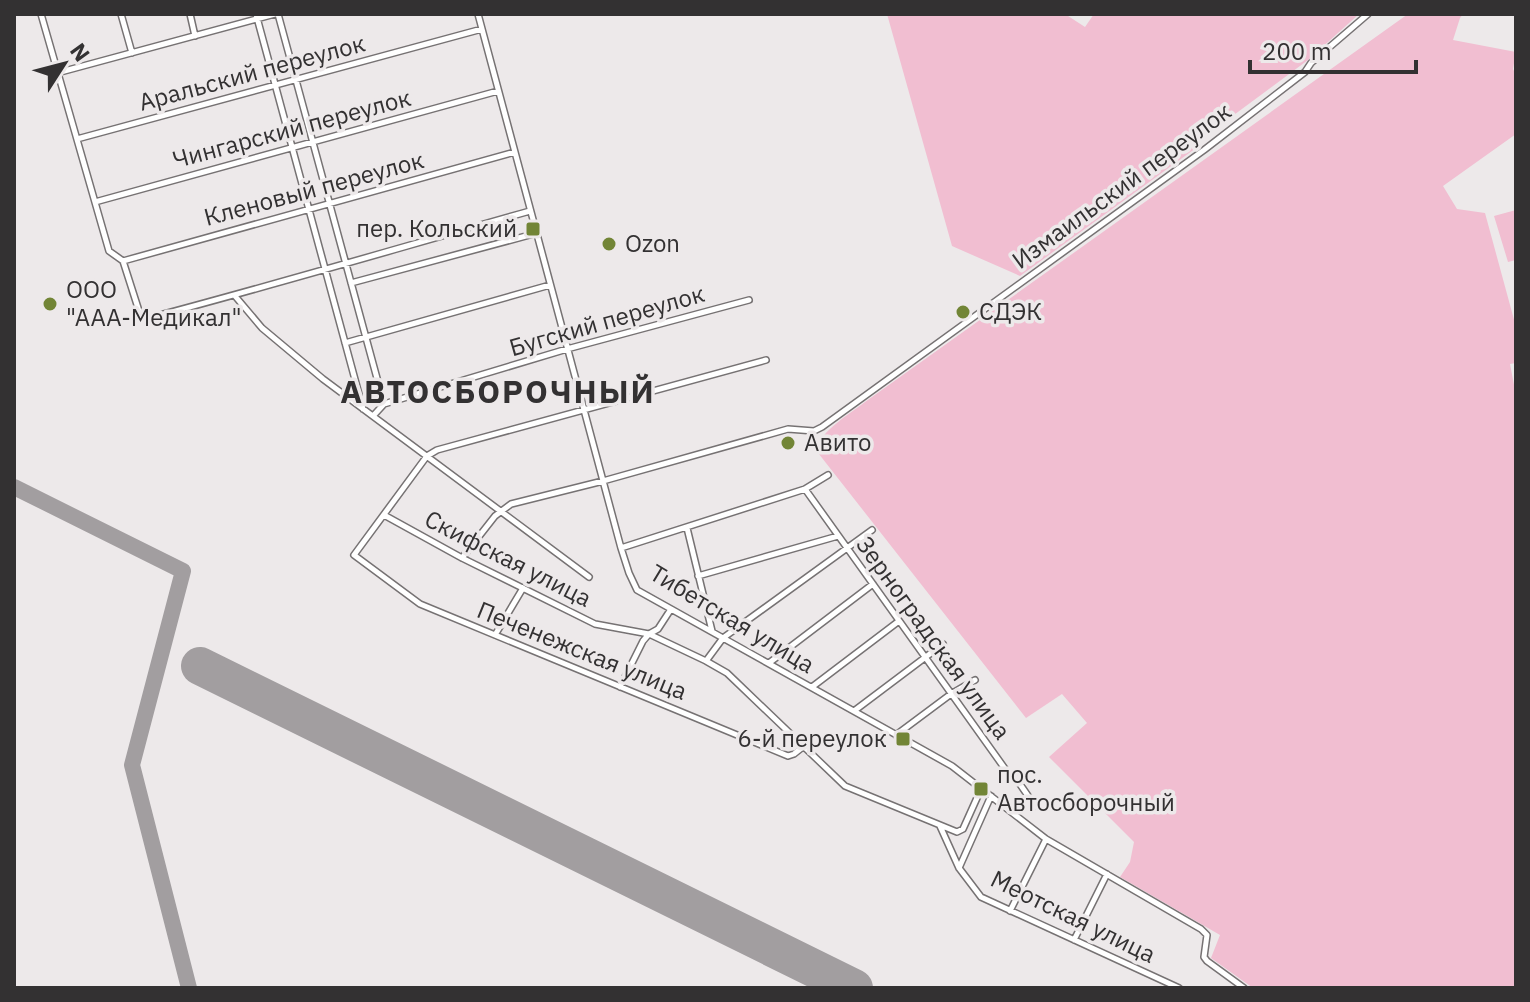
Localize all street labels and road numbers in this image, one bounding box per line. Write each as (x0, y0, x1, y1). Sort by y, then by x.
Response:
street label: Аральский переулок (135, 26, 369, 118)
street label: Чингарский переулок (169, 81, 414, 175)
street label: Измаильский переулок (1005, 95, 1237, 276)
street label: Кленовый переулок (200, 143, 427, 233)
street label: Бугский переулок (505, 277, 708, 363)
street label: Скифская улица (420, 502, 597, 614)
street label: Зерноградская улица (849, 529, 1018, 746)
street label: Тибетская улица (644, 556, 821, 680)
street label: Печенежская улица (473, 593, 692, 707)
street label: Меотская улица (986, 862, 1161, 970)

